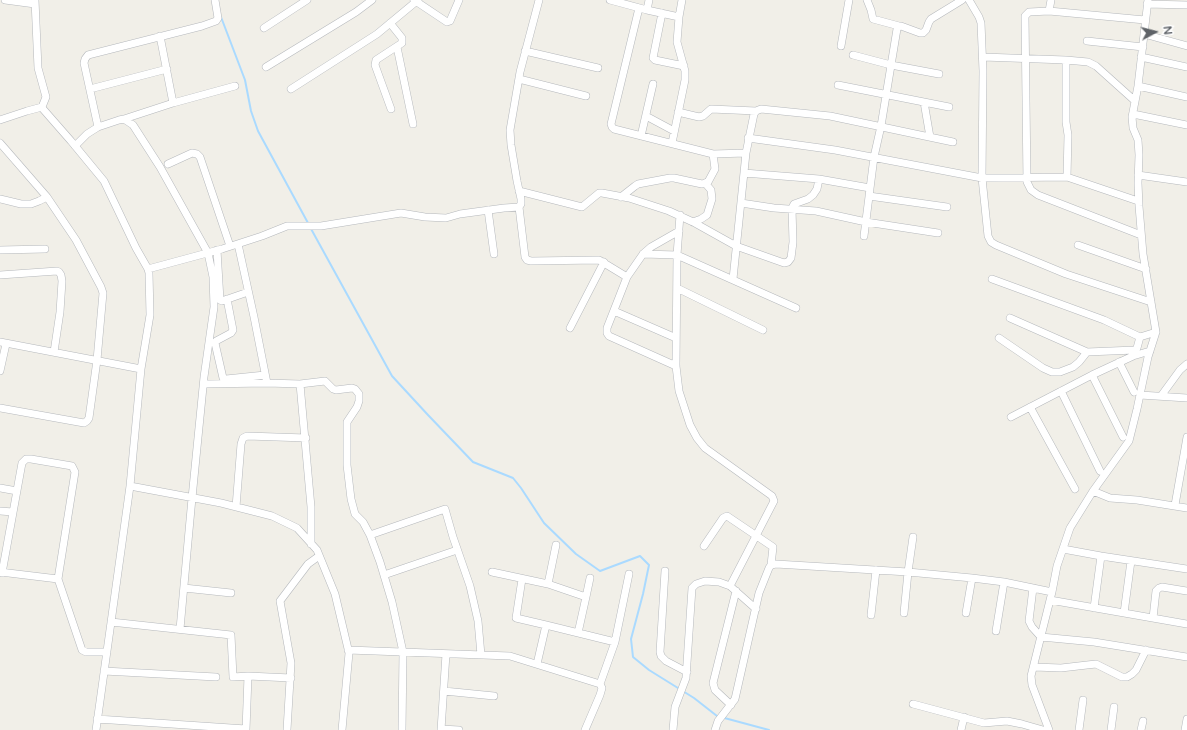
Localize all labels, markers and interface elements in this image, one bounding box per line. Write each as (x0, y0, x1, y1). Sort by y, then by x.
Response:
north arrow (1135, 12, 1175, 52)
text: N (1160, 25, 1174, 36)

